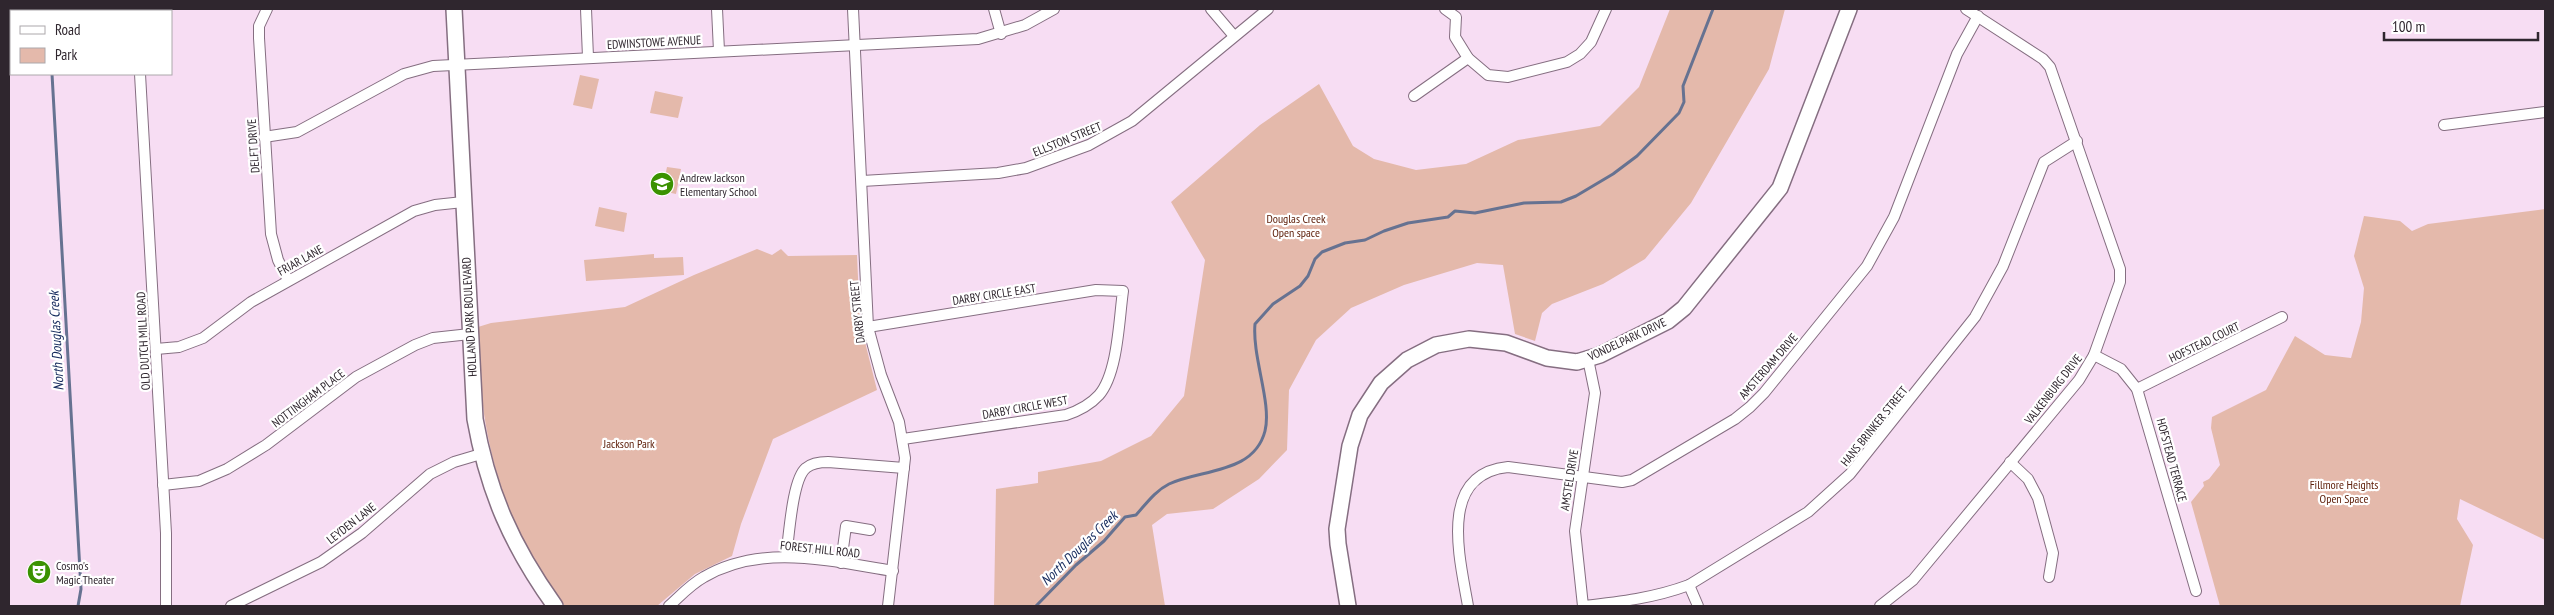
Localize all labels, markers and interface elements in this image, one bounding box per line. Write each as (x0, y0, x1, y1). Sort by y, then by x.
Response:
legend (10, 10, 172, 75)
scale bar (2384, 10, 2538, 42)
text: 100 m (2392, 17, 2425, 36)
text: Road (55, 20, 81, 39)
street label: EDWINSTOWE AVENUE (607, 32, 701, 52)
text: Park (55, 45, 77, 64)
street label: DELFT DRIVE (244, 118, 262, 174)
street label: ELLSTON STREET (1030, 118, 1104, 160)
place label: Andrew Jackson Elementary School (680, 170, 757, 199)
school or university icon: Andrew Jackson Elementary School (649, 171, 675, 197)
park label: Douglas Creek Open space (1266, 211, 1326, 240)
street label: FRIAR LANE (275, 241, 325, 279)
street label: HOLLAND PARK BOULEVARD (458, 257, 480, 377)
street label: DARBY STREET (846, 279, 868, 344)
street label: DARBY CIRCLE EAST (951, 280, 1037, 308)
water label: North Douglas Creek (44, 289, 68, 391)
street label: OLD DUTCH MILL ROAD (133, 291, 153, 391)
street label: VONDELPARK DRIVE (1585, 314, 1669, 364)
street label: HOFSTEAD COURT (2166, 318, 2242, 366)
street label: AMSTERDAM DRIVE (1735, 330, 1801, 402)
street label: VALKENBURG DRIVE (2020, 351, 2085, 428)
street label: NOTTINGHAM PLACE (269, 366, 347, 430)
street label: HANS BRINKER STREET (1837, 383, 1911, 469)
street label: DARBY CIRCLE WEST (981, 392, 1069, 422)
street label: HOFSTEAD TERRACE (2154, 417, 2190, 503)
park label: Jackson Park (602, 436, 655, 451)
street label: AMSTEL DRIVE (1557, 448, 1581, 512)
park label: Fillmore Heights Open Space (2310, 477, 2378, 506)
street label: LEYDEN LANE (323, 499, 379, 547)
water label: North Douglas Creek (1037, 506, 1122, 589)
street label: FOREST HILL ROAD (779, 537, 861, 561)
place label: Cosmo's Magic Theater (56, 558, 115, 587)
theatre icon: Cosmo's Magic Theater (26, 559, 52, 585)

